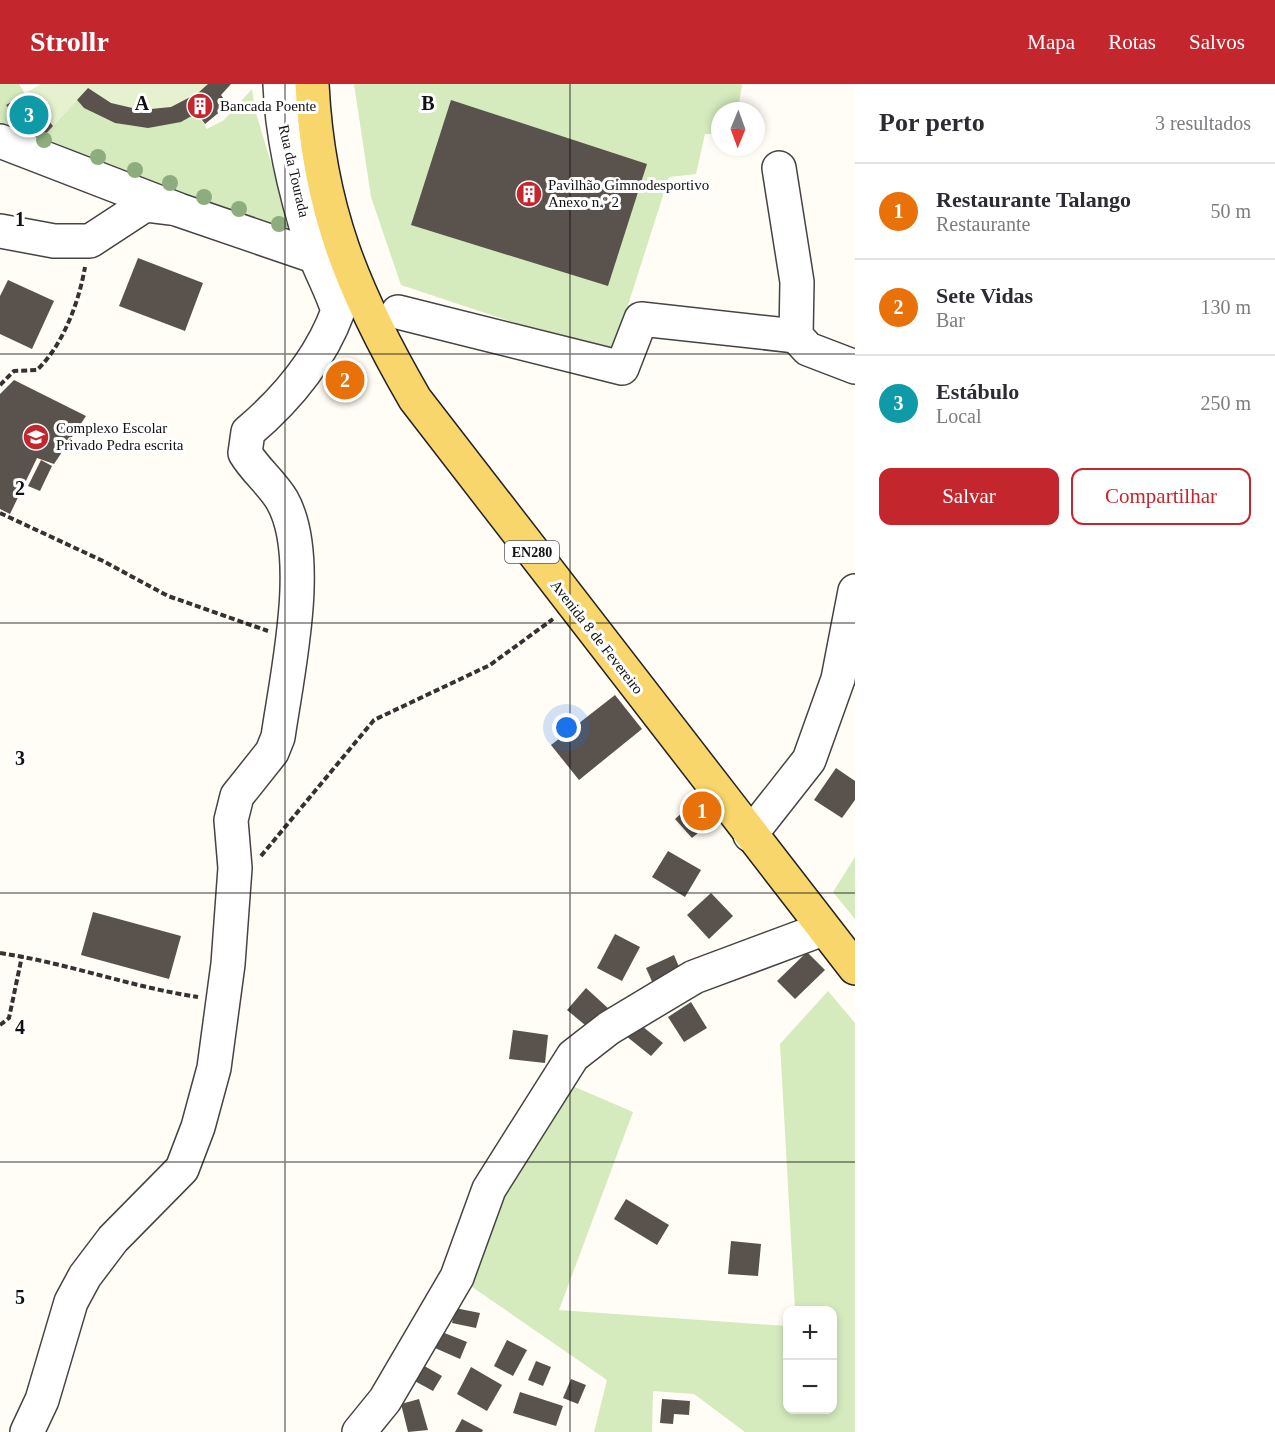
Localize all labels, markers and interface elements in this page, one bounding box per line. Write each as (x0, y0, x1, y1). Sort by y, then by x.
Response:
text: Strollr (30, 26, 109, 57)
text: Mapa (1027, 30, 1075, 54)
text: Rotas (1108, 30, 1156, 54)
text: Salvos (1189, 30, 1245, 54)
building icon: Bancada Poente (185, 91, 215, 121)
text: A (135, 92, 150, 114)
text: B (421, 92, 435, 114)
pin: 3 (9, 93, 48, 138)
place label: Bancada Poente (220, 98, 317, 114)
north arrow (711, 102, 765, 156)
text: Por perto (879, 108, 985, 137)
text: 3 resultados (1155, 112, 1251, 134)
street label: Rua da Tourada (276, 123, 312, 219)
place label: Pavilhão Gimnodesportivo Anexo n.º 2 (548, 177, 709, 210)
building icon: Pavilhão Gimnodesportivo Anexo n.º 2 (514, 179, 544, 209)
text: Restaurante Talango (936, 187, 1131, 212)
text: 1 (894, 200, 904, 222)
text: 50 m (1210, 200, 1251, 222)
text: 1 (15, 208, 25, 230)
text: Restaurante (936, 213, 1030, 235)
text: Sete Vidas (936, 283, 1033, 308)
text: 2 (894, 296, 904, 318)
text: 130 m (1200, 296, 1251, 318)
text: Bar (936, 309, 965, 331)
pin: 2 (326, 358, 364, 402)
text: Estábulo (936, 379, 1019, 404)
text: 3 (894, 392, 904, 414)
text: 250 m (1200, 392, 1251, 414)
text: Local (936, 405, 982, 427)
place label: Complexo Escolar Privado Pedra escrita (56, 420, 184, 453)
school or university icon: Complexo Escolar Privado Pedra escrita (21, 422, 51, 452)
button: Salvar (879, 468, 1059, 525)
button: Compartilhar (1071, 468, 1251, 525)
text: 2 (15, 477, 25, 499)
road number: EN280 (505, 541, 559, 563)
street label: Avenida 8 de Fevereiro (548, 577, 646, 697)
your location (552, 713, 581, 742)
text: 3 (15, 747, 25, 769)
pin: 1 (682, 788, 722, 834)
text: 4 (15, 1016, 25, 1038)
text: 5 (15, 1286, 25, 1308)
map controls (783, 1306, 837, 1414)
button: + (783, 1306, 837, 1360)
button: − (783, 1360, 837, 1414)

